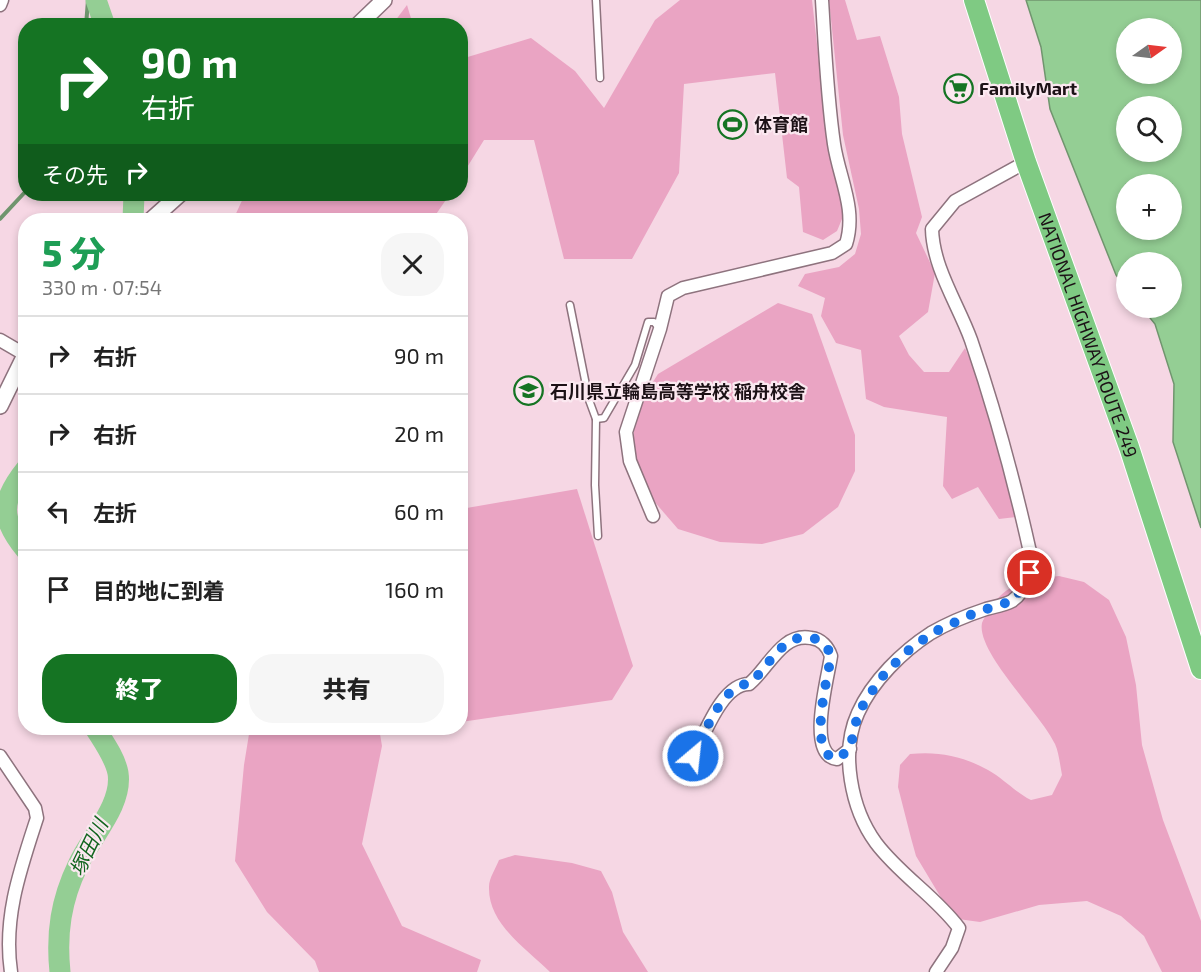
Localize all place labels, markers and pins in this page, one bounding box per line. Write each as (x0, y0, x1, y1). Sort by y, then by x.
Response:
supermarket icon: FamilyMart (942, 72, 974, 104)
place label: FamilyMart (979, 77, 1078, 99)
sports icon: 体育館 (717, 108, 749, 140)
place label: 体育館 (754, 113, 808, 135)
school or university icon: 石川県立輪島高等学校 稲舟校舎 (513, 375, 545, 407)
place label: 石川県立輪島高等学校 稲舟校舎 (550, 380, 806, 402)
pin (1004, 547, 1055, 598)

